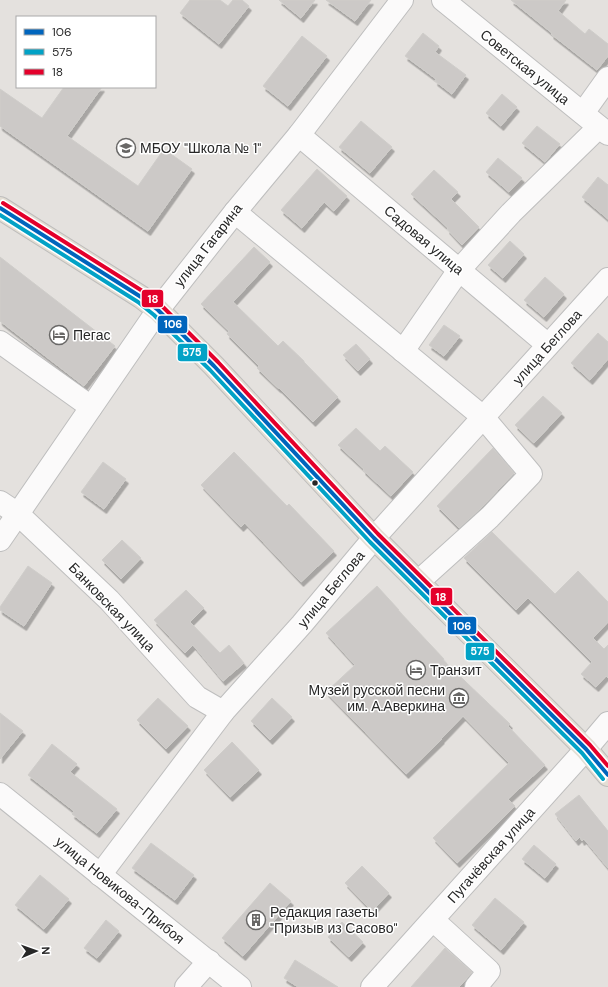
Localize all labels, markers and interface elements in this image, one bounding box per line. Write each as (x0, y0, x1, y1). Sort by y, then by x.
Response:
legend (16, 16, 156, 88)
text: 106 (52, 24, 72, 40)
street label: Советская улица (477, 25, 573, 109)
text: 575 (52, 44, 73, 60)
text: 18 (52, 64, 63, 80)
school or university icon: МБОУ "Школа № 1" (115, 137, 137, 159)
place label: МБОУ "Школа № 1" (140, 139, 261, 157)
street label: улица Гагарина (170, 200, 246, 290)
street label: Садовая улица (380, 201, 468, 279)
line badge: 18 (141, 289, 164, 308)
text: 18 (148, 292, 159, 306)
street label: улица Беглова (508, 305, 586, 388)
line badge: 106 (157, 315, 188, 334)
text: 106 (164, 317, 182, 331)
hotel icon: Пегас (48, 324, 70, 346)
place label: Пегас (73, 326, 110, 344)
line badge: 575 (177, 343, 208, 362)
text: 575 (182, 345, 202, 359)
unlabelled marker (310, 478, 320, 488)
street label: улица Беглова (294, 547, 369, 631)
street label: Банковская улица (65, 559, 159, 656)
line badge: 18 (430, 587, 453, 606)
text: 18 (436, 590, 447, 604)
line badge: 106 (447, 616, 477, 635)
text: 106 (453, 619, 471, 633)
line badge: 575 (465, 642, 495, 661)
text: 575 (470, 644, 490, 658)
hotel icon: Транзит (405, 659, 427, 681)
place label: Транзит (430, 661, 482, 679)
place label: Музей русской песни им. А.Аверкина (309, 681, 445, 715)
museum icon: Музей русской песни им. А.Аверкина (448, 687, 470, 709)
street label: Пугачёвская улица (443, 803, 539, 907)
street label: улица Новикова-Прибоя (52, 832, 188, 948)
place label: Редакция газеты "Призыв из Сасово" (270, 903, 398, 937)
building icon: Редакция газеты "Призыв из Сасово" (245, 909, 267, 931)
north arrow (16, 931, 56, 971)
text: N (39, 946, 53, 955)

